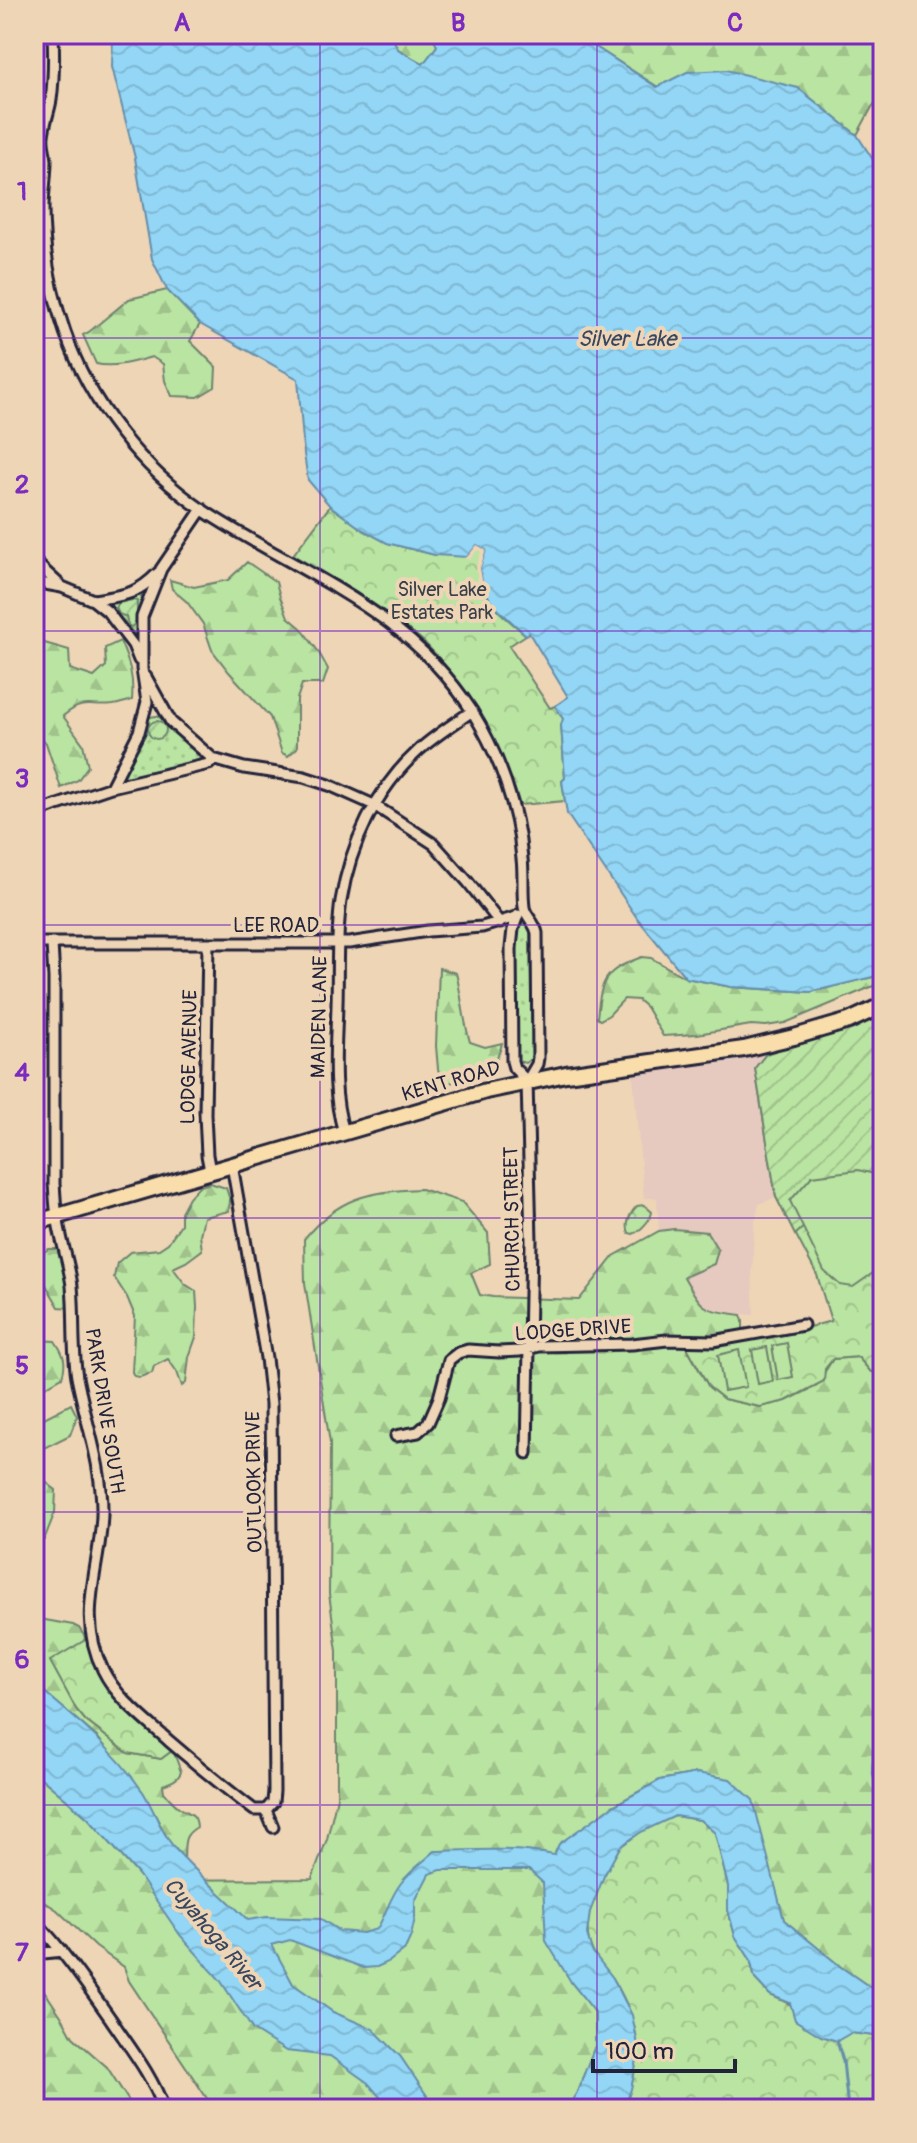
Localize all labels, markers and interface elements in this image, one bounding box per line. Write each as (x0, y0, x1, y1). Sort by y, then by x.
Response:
text: A (174, 7, 191, 39)
text: B (451, 7, 465, 39)
text: C (727, 7, 743, 39)
text: 1 (17, 176, 27, 208)
water label: Silver Lake (578, 325, 678, 353)
text: 2 (15, 469, 29, 501)
park label: Silver Lake Estates Park (391, 577, 494, 625)
text: 3 (15, 763, 29, 795)
street label: LEE ROAD (233, 913, 319, 938)
street label: MAIDEN LANE (305, 956, 333, 1078)
street label: LODGE AVENUE (175, 989, 203, 1125)
street label: KENT ROAD (399, 1055, 503, 1107)
text: 4 (14, 1057, 30, 1089)
street label: CHURCH STREET (498, 1146, 526, 1292)
street label: LODGE DRIVE (514, 1313, 632, 1347)
street label: PARK DRIVE SOUTH (80, 1326, 130, 1496)
text: 5 (15, 1350, 29, 1382)
street label: OUTLOOK DRIVE (240, 1411, 268, 1553)
text: 6 (14, 1644, 30, 1676)
water label: Cuyahoga River (158, 1872, 270, 1998)
text: 7 (15, 1937, 29, 1969)
scale bar (593, 2023, 735, 2073)
text: 100 m (605, 2037, 674, 2066)

